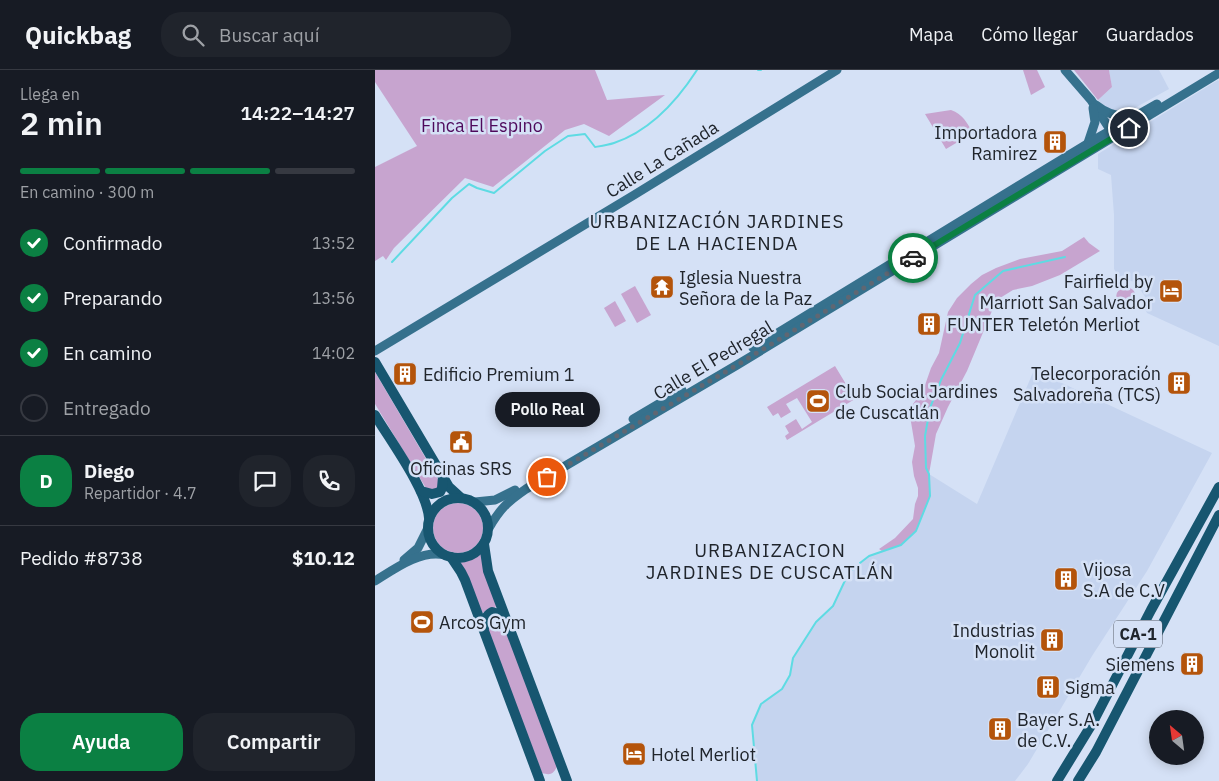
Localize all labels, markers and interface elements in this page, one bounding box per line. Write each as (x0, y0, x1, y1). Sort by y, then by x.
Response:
search box (161, 12, 511, 57)
text: Quickbag (25, 19, 131, 51)
icon: search (179, 21, 207, 49)
text: Buscar aquí (219, 23, 319, 47)
text: Mapa (909, 23, 953, 46)
text: Cómo llegar (981, 23, 1078, 46)
text: Guardados (1106, 23, 1194, 46)
text: Llega en (20, 84, 80, 104)
text: 14:22–14:27 (241, 101, 355, 125)
text: 2 min (20, 102, 103, 144)
pin (1108, 107, 1150, 149)
park label: Finca El Espino (421, 114, 543, 137)
icon: home (1115, 114, 1143, 142)
street label: Calle La Cañada (602, 115, 723, 203)
place label: Importadora Ramirez (934, 121, 1037, 165)
building icon: Importadora Ramirez (1042, 129, 1068, 155)
text: En camino · 300 m (20, 182, 154, 202)
district label: URBANIZACIÓN JARDINES DE LA HACIENDA (590, 209, 844, 255)
icon: check (20, 229, 48, 257)
text: Confirmado (63, 231, 162, 255)
text: 13:52 (312, 233, 355, 253)
courier (888, 233, 938, 283)
icon: car (899, 244, 927, 272)
place label: Iglesia Nuestra Señora de la Paz (679, 266, 812, 310)
place label: Fairfield by Marriott San Salvador (979, 270, 1153, 314)
temple icon: Iglesia Nuestra Señora de la Paz (649, 274, 675, 300)
hotel icon: Fairfield by Marriott San Salvador (1158, 278, 1184, 304)
icon: check (20, 284, 48, 312)
text: Preparando (63, 286, 162, 310)
text: 13:56 (312, 288, 355, 308)
building icon: FUNTER Teletón Merliot (916, 311, 942, 337)
place label: FUNTER Teletón Merliot (947, 313, 1140, 336)
street label: Calle El Pedregal (649, 315, 777, 405)
icon: check (20, 339, 48, 367)
text: En camino (63, 341, 152, 365)
text: 14:02 (312, 343, 355, 363)
building icon: Edificio Premium 1 (392, 361, 418, 387)
place label: Telecorporación Salvadoreña (TCS) (1013, 362, 1161, 406)
place label: Edificio Premium 1 (423, 363, 575, 386)
building icon: Telecorporación Salvadoreña (TCS) (1166, 370, 1192, 396)
place label: Club Social Jardines de Cuscatlán (835, 380, 998, 424)
sports icon: Club Social Jardines de Cuscatlán (805, 388, 831, 414)
callout: Pollo Real (495, 392, 599, 427)
text: Entregado (63, 396, 151, 420)
text: Pollo Real (511, 399, 584, 419)
public building icon: Oficinas SRS (448, 429, 474, 455)
button: chat (239, 455, 291, 507)
button: phone (303, 455, 355, 507)
pin (526, 456, 568, 498)
place label: Oficinas SRS (410, 457, 512, 480)
text: Diego (84, 459, 134, 483)
icon: bag (533, 463, 561, 491)
text: D (39, 469, 53, 493)
text: Repartidor · 4.7 (84, 483, 197, 503)
district label: URBANIZACION JARDINES DE CUSCATLÁN (646, 538, 894, 584)
text: Pedido #8738 (20, 546, 143, 570)
text: $10.12 (292, 546, 355, 570)
place label: Vijosa S.A de C.V (1083, 558, 1165, 602)
building icon: Vijosa S.A de C.V (1053, 566, 1079, 592)
sports icon: Arcos Gym (409, 609, 435, 635)
place label: Arcos Gym (439, 611, 526, 634)
place label: Industrias Monolit (952, 619, 1035, 663)
road number: CA-1 (1114, 620, 1162, 648)
building icon: Industrias Monolit (1039, 627, 1065, 653)
building icon: Siemens (1179, 651, 1205, 677)
place label: Siemens (1106, 653, 1175, 676)
building icon: Sigma (1035, 674, 1061, 700)
place label: Sigma (1065, 676, 1115, 699)
place label: Bayer S.A. de C.V. (1017, 708, 1100, 752)
north arrow (1149, 710, 1204, 765)
map controls (1149, 710, 1204, 765)
button: Ayuda (20, 713, 183, 771)
button: Compartir (193, 713, 355, 771)
building icon: Bayer S.A. de C.V. (987, 716, 1013, 742)
hotel icon: Hotel Merliot (621, 741, 647, 767)
place label: Hotel Merliot (651, 743, 756, 766)

